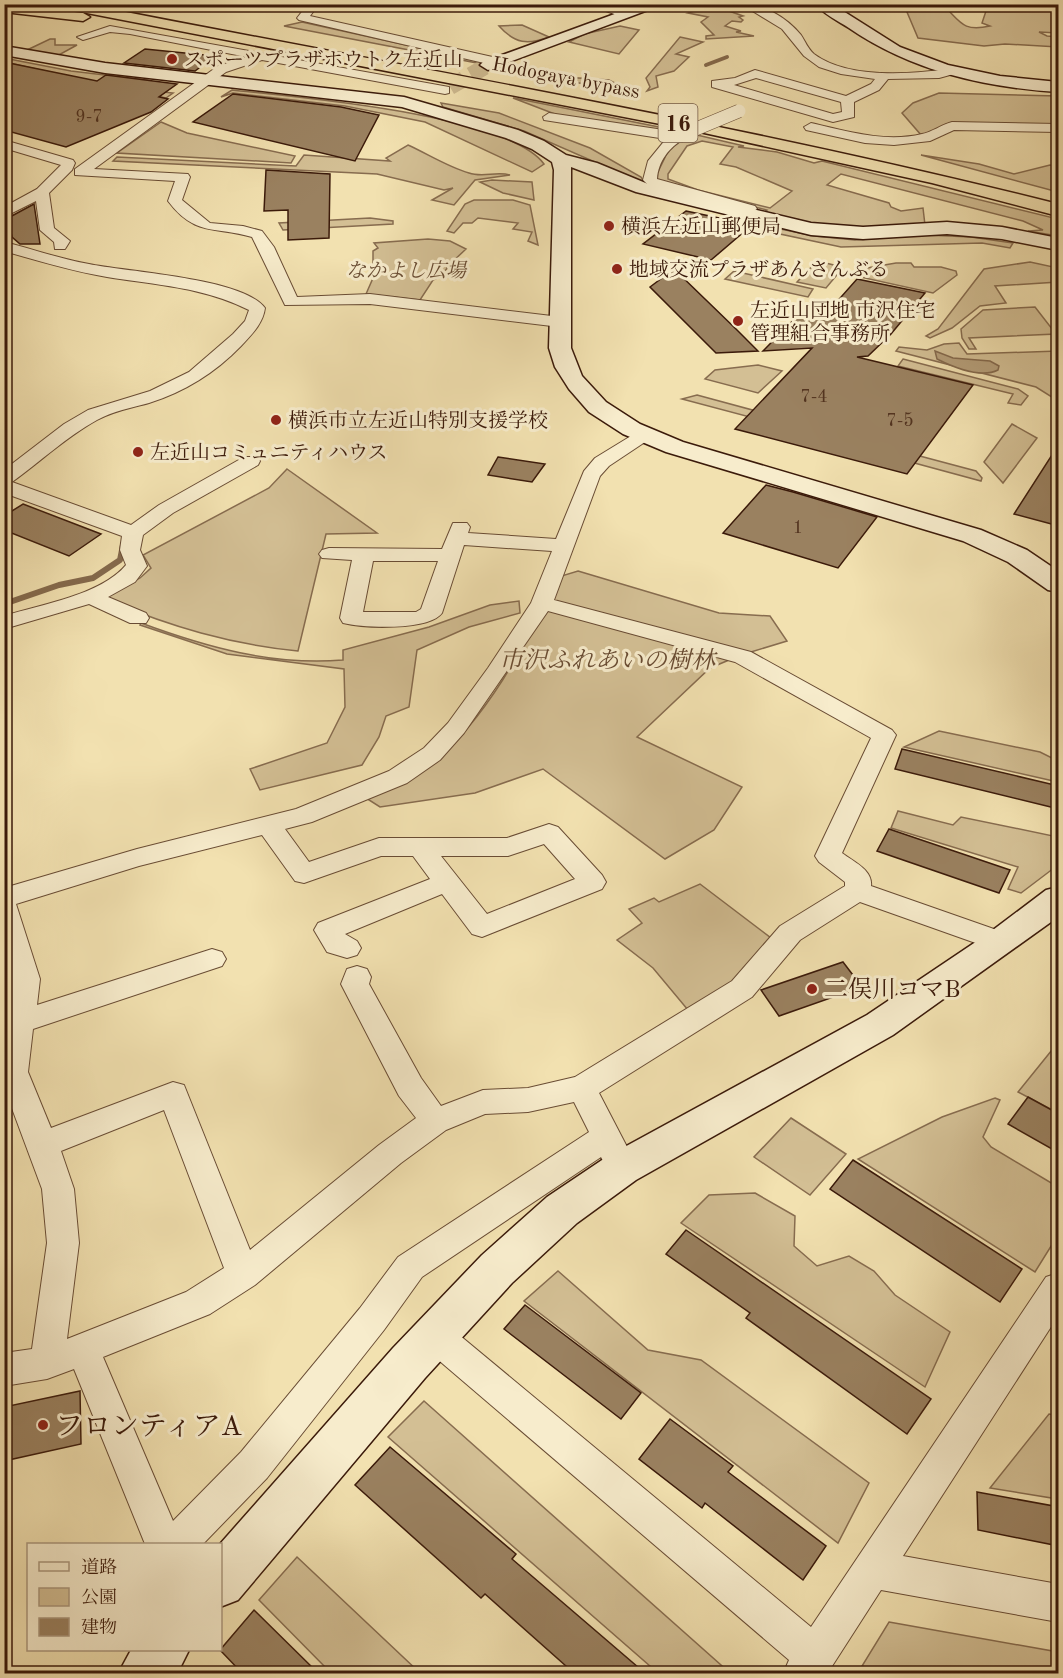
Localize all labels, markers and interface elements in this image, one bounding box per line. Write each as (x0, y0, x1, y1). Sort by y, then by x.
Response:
place label: スポーツプラザホウトク左近山 (184, 49, 463, 71)
marker: スポーツプラザホウトク左近山 (165, 52, 179, 66)
street label: Hodogaya bypass (490, 55, 641, 103)
road number: 16 (658, 104, 698, 142)
house number: 9-7 (75, 108, 103, 126)
place label: 横浜左近山郵便局 (621, 216, 781, 238)
marker: 横浜左近山郵便局 (602, 219, 616, 233)
place label: 地域交流プラザあんさんぶる (629, 259, 889, 281)
park label: なかよし広場 (346, 260, 468, 282)
marker: 地域交流プラザあんさんぶる (610, 262, 624, 276)
place label: 左近山団地 市沢住宅 管理組合事務所 (750, 300, 936, 345)
marker: 左近山団地 市沢住宅 管理組合事務所 (731, 314, 745, 328)
house number: 7-4 (800, 388, 828, 406)
place label: 横浜市立左近山特別支援学校 (288, 410, 548, 432)
house number: 7-5 (886, 412, 914, 430)
marker: 横浜市立左近山特別支援学校 (269, 413, 283, 427)
place label: 左近山コミュニティハウス (150, 442, 387, 464)
marker: 左近山コミュニティハウス (131, 445, 145, 459)
house number: 1 (793, 519, 803, 537)
park label: 市沢ふれあいの樹林 (499, 647, 718, 674)
place label: 二俣川コマB (824, 976, 961, 1003)
marker: 二俣川コマB (805, 982, 819, 996)
place label: フロンティアA (55, 1414, 242, 1442)
marker: フロンティアA (36, 1418, 50, 1432)
legend (27, 1543, 222, 1651)
text: 道路 (81, 1557, 117, 1577)
text: 公園 (81, 1588, 117, 1607)
text: 建物 (81, 1617, 117, 1637)

